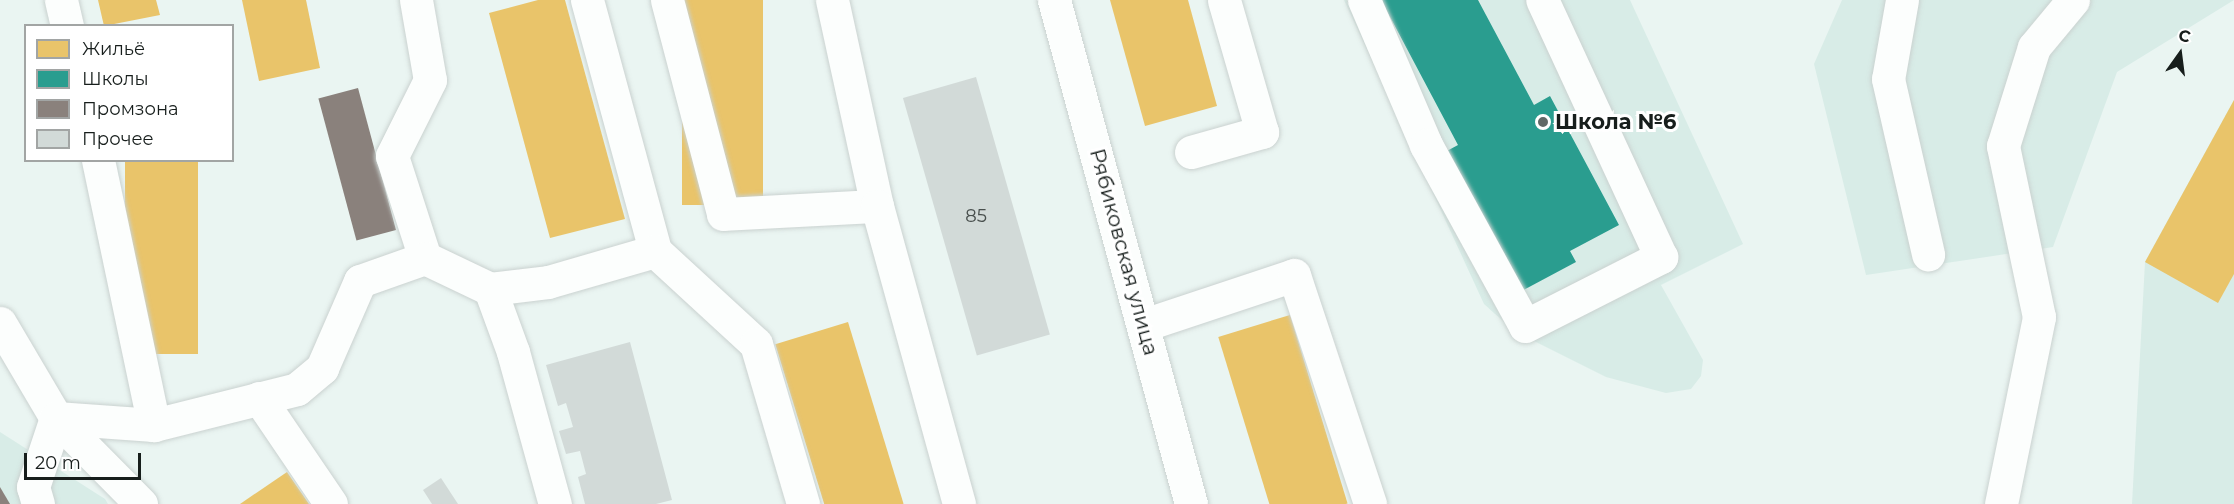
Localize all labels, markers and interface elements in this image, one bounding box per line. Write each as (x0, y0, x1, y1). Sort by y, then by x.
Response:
legend (24, 24, 234, 162)
north arrow (2150, 24, 2210, 84)
text: С (2177, 25, 2192, 47)
text: Жильё (82, 38, 145, 60)
text: Школы (82, 68, 149, 90)
text: Промзона (82, 98, 179, 120)
place label: Школа №6 (1555, 109, 1676, 135)
marker: Школа №6 (1536, 115, 1550, 129)
text: Прочее (82, 128, 154, 150)
street label: Рябиковская улица (1084, 146, 1164, 358)
house number: 85 (965, 205, 987, 227)
scale bar (27, 441, 144, 479)
text: 20 m (35, 452, 81, 474)

